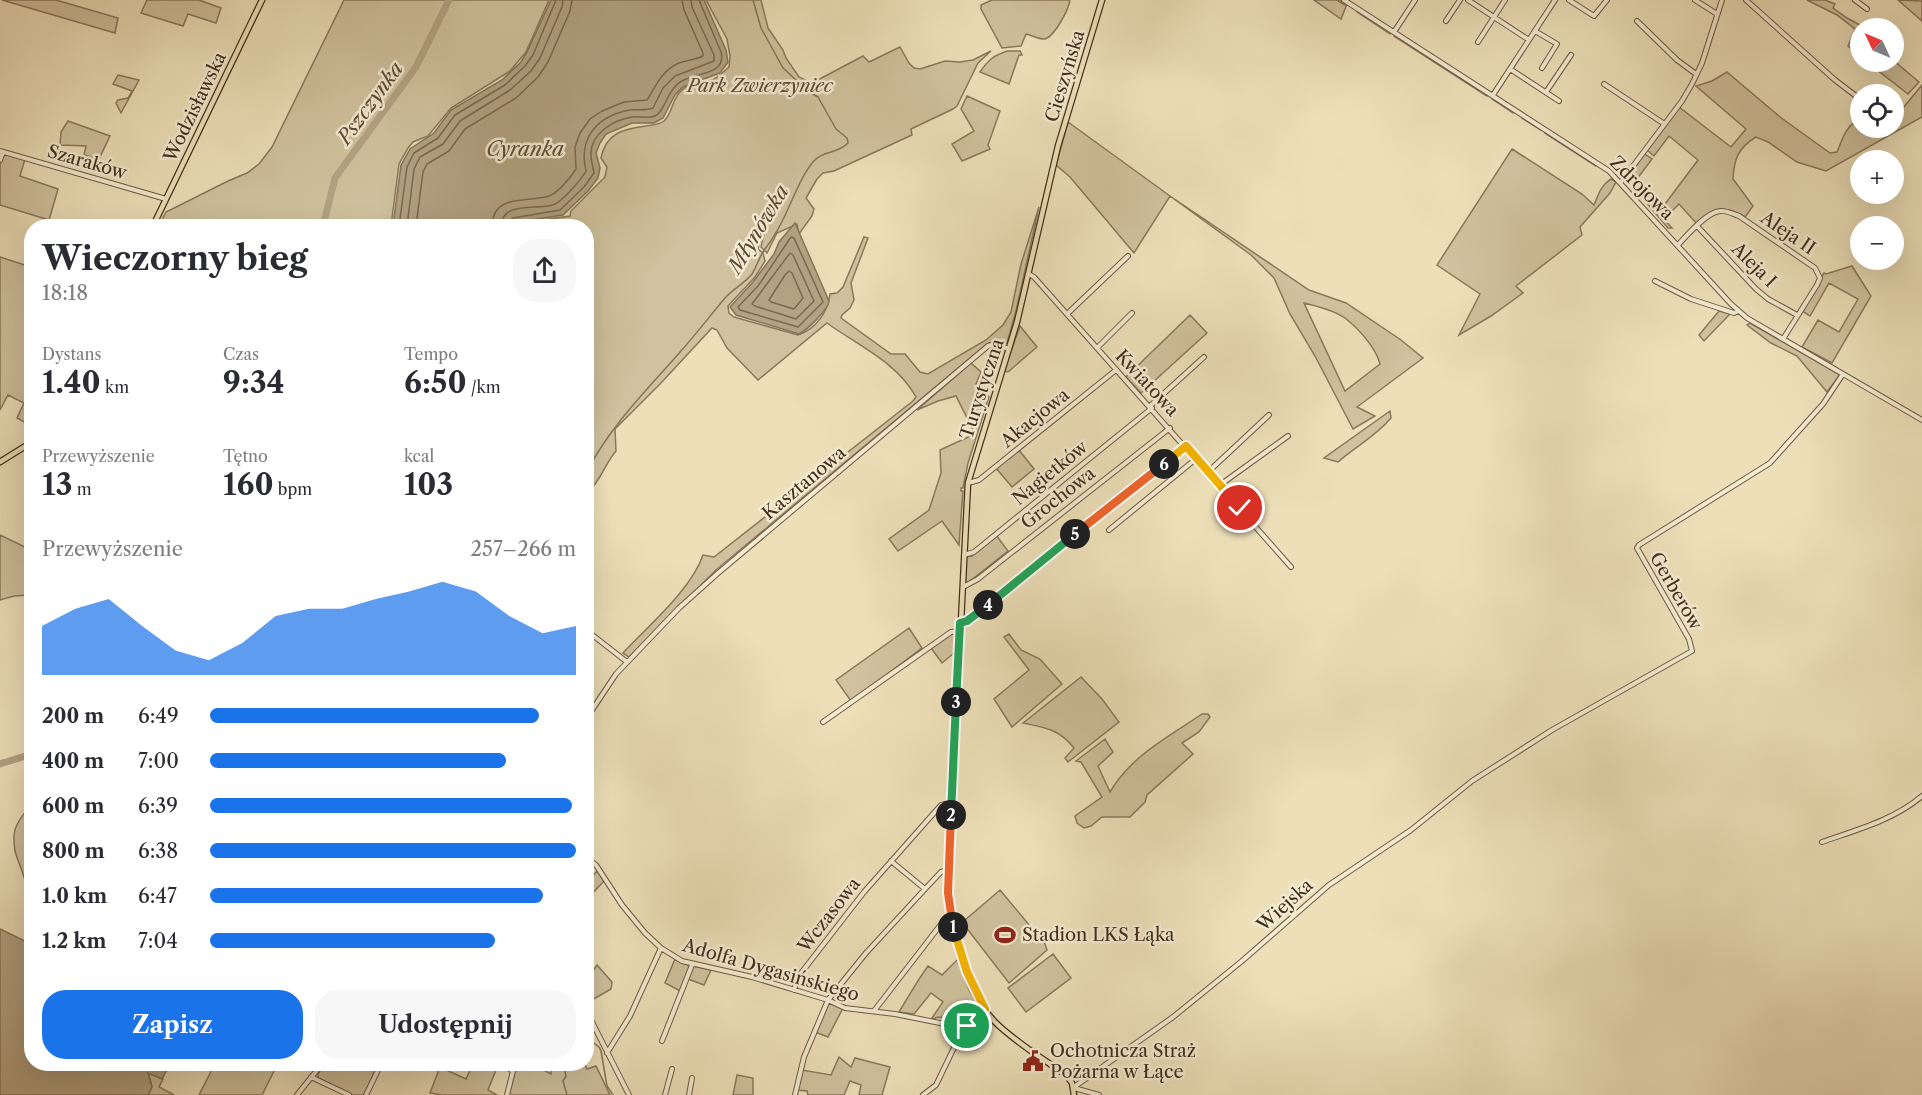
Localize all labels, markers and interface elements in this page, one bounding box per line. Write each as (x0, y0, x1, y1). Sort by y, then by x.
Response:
north arrow (1850, 18, 1904, 72)
map controls (1850, 18, 1904, 270)
street label: Cieszyńska (1041, 27, 1090, 125)
street label: Wodzisławska (159, 48, 231, 166)
water label: Pszczynka (331, 57, 408, 151)
park label: Park Zwierzyniec (685, 75, 834, 97)
button: locate (1850, 84, 1904, 138)
water label: Cyranka (486, 137, 564, 161)
street label: Szaraków (45, 140, 130, 184)
button: + (1850, 150, 1904, 204)
street label: Zdrojowa (1606, 152, 1679, 225)
water label: Młynówka (721, 181, 794, 279)
street label: Aleja II (1756, 206, 1820, 259)
button: − (1850, 216, 1904, 270)
street label: Aleja I (1726, 237, 1781, 292)
text: Wieczorny bieg (42, 238, 308, 279)
button: share (513, 239, 576, 302)
text: 18:18 (42, 281, 88, 305)
street label: Turystyczna (955, 336, 1009, 442)
text: Dystans (42, 344, 102, 364)
text: Czas (223, 344, 259, 364)
text: Tempo (404, 344, 458, 364)
street label: Kwiatowa (1111, 345, 1184, 421)
text: 1.40 (42, 364, 101, 401)
text: 9:34 (223, 364, 285, 401)
text: 6:50 (404, 364, 467, 401)
text: km (101, 377, 129, 397)
text: /km (467, 377, 501, 397)
street label: Akacjowa (995, 383, 1074, 453)
street label: Nagietków (1008, 435, 1093, 510)
street label: Kasztanowa (758, 441, 851, 524)
text: Przewyższenie (42, 446, 155, 466)
text: Tętno (223, 446, 268, 466)
text: kcal (404, 446, 434, 466)
pin: 6 (1149, 449, 1179, 479)
text: 6 (1159, 454, 1169, 474)
street label: Grochowa (1017, 462, 1100, 534)
text: 13 (42, 466, 72, 503)
text: 160 (223, 466, 274, 503)
text: 103 (404, 466, 453, 503)
text: m (72, 479, 92, 499)
text: bpm (274, 479, 312, 499)
pin (1214, 482, 1265, 533)
icon: check (1223, 491, 1256, 524)
pin: 5 (1060, 519, 1090, 549)
text: 5 (1071, 524, 1079, 544)
text: Przewyższenie (42, 537, 183, 561)
text: 257–266 m (471, 537, 576, 561)
street label: Gerberów (1645, 548, 1708, 635)
pin: 4 (973, 590, 1003, 620)
text: 4 (983, 595, 993, 615)
pin: 3 (941, 687, 971, 717)
text: 3 (951, 692, 961, 712)
text: 200 m (42, 704, 104, 728)
text: 6:49 (138, 704, 179, 728)
text: 400 m (42, 749, 104, 773)
text: 7:00 (138, 749, 179, 773)
text: 600 m (42, 794, 104, 818)
text: 6:39 (138, 794, 178, 818)
pin: 2 (936, 800, 966, 830)
text: 2 (946, 805, 956, 825)
text: 800 m (42, 839, 105, 863)
text: 6:38 (138, 839, 178, 863)
street label: Wczasowa (792, 873, 865, 957)
street label: Wiejska (1252, 874, 1318, 937)
text: 1.0 km (42, 884, 107, 908)
text: 6:47 (138, 884, 177, 908)
pin: 1 (938, 912, 968, 942)
text: 1 (949, 917, 957, 937)
sports icon: Stadion LKS Łąka (993, 923, 1017, 947)
place label: Stadion LKS Łąka (1022, 924, 1175, 946)
text: 1.2 km (42, 929, 106, 953)
text: 7:04 (138, 929, 178, 953)
street label: Adolfa Dygasińskiego (679, 934, 862, 1006)
button: Zapisz (42, 990, 303, 1059)
button: Udostępnij (315, 990, 576, 1059)
pin (941, 1000, 992, 1051)
icon: arrive (950, 1009, 983, 1042)
place label: Ochotnicza Straż Pożarna w Łące (1050, 1040, 1196, 1083)
public building icon: Ochotnicza Straż Pożarna w Łące (1021, 1049, 1045, 1073)

